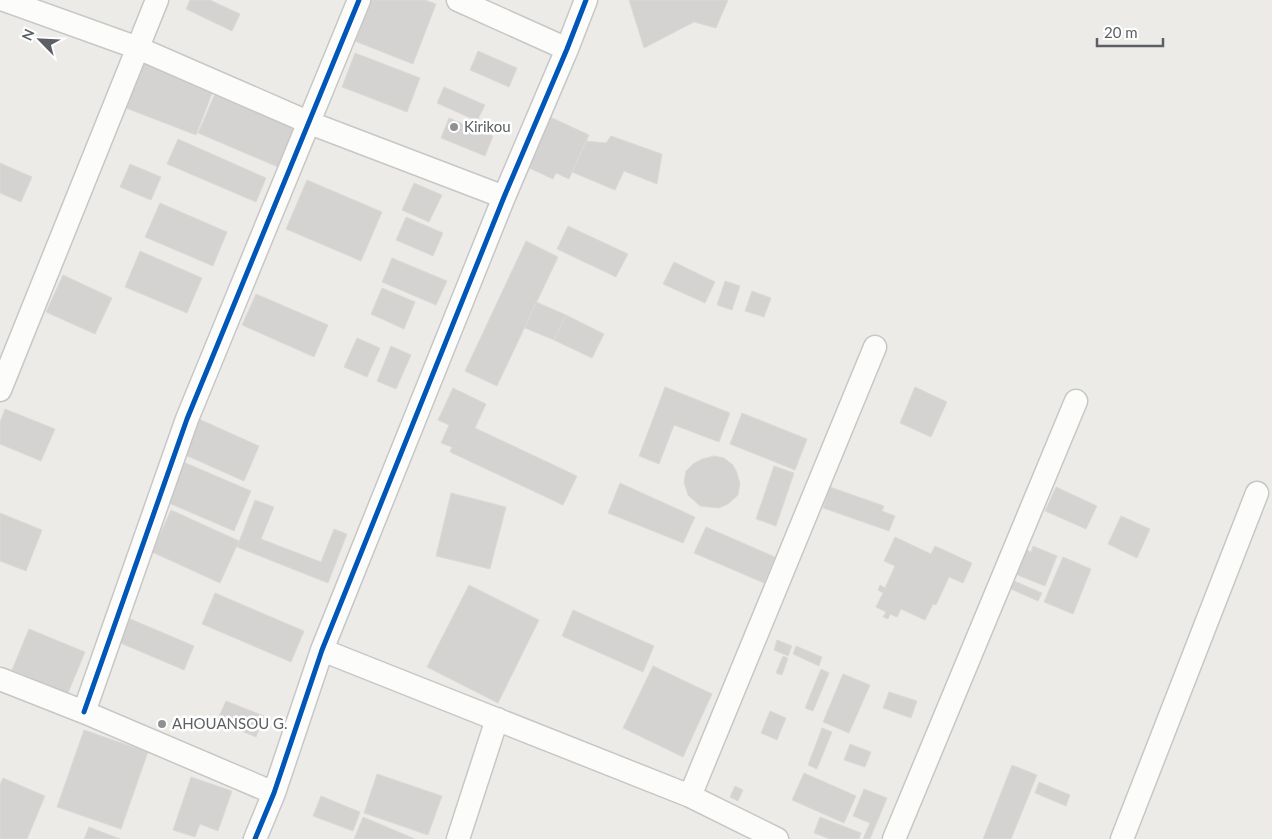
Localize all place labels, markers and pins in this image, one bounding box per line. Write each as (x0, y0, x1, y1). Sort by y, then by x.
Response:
place label: Kirikou (464, 117, 511, 135)
marker: Kirikou (448, 121, 460, 133)
place label: AHOUANSOU G. (172, 714, 288, 732)
marker: AHOUANSOU G. (156, 718, 168, 730)

